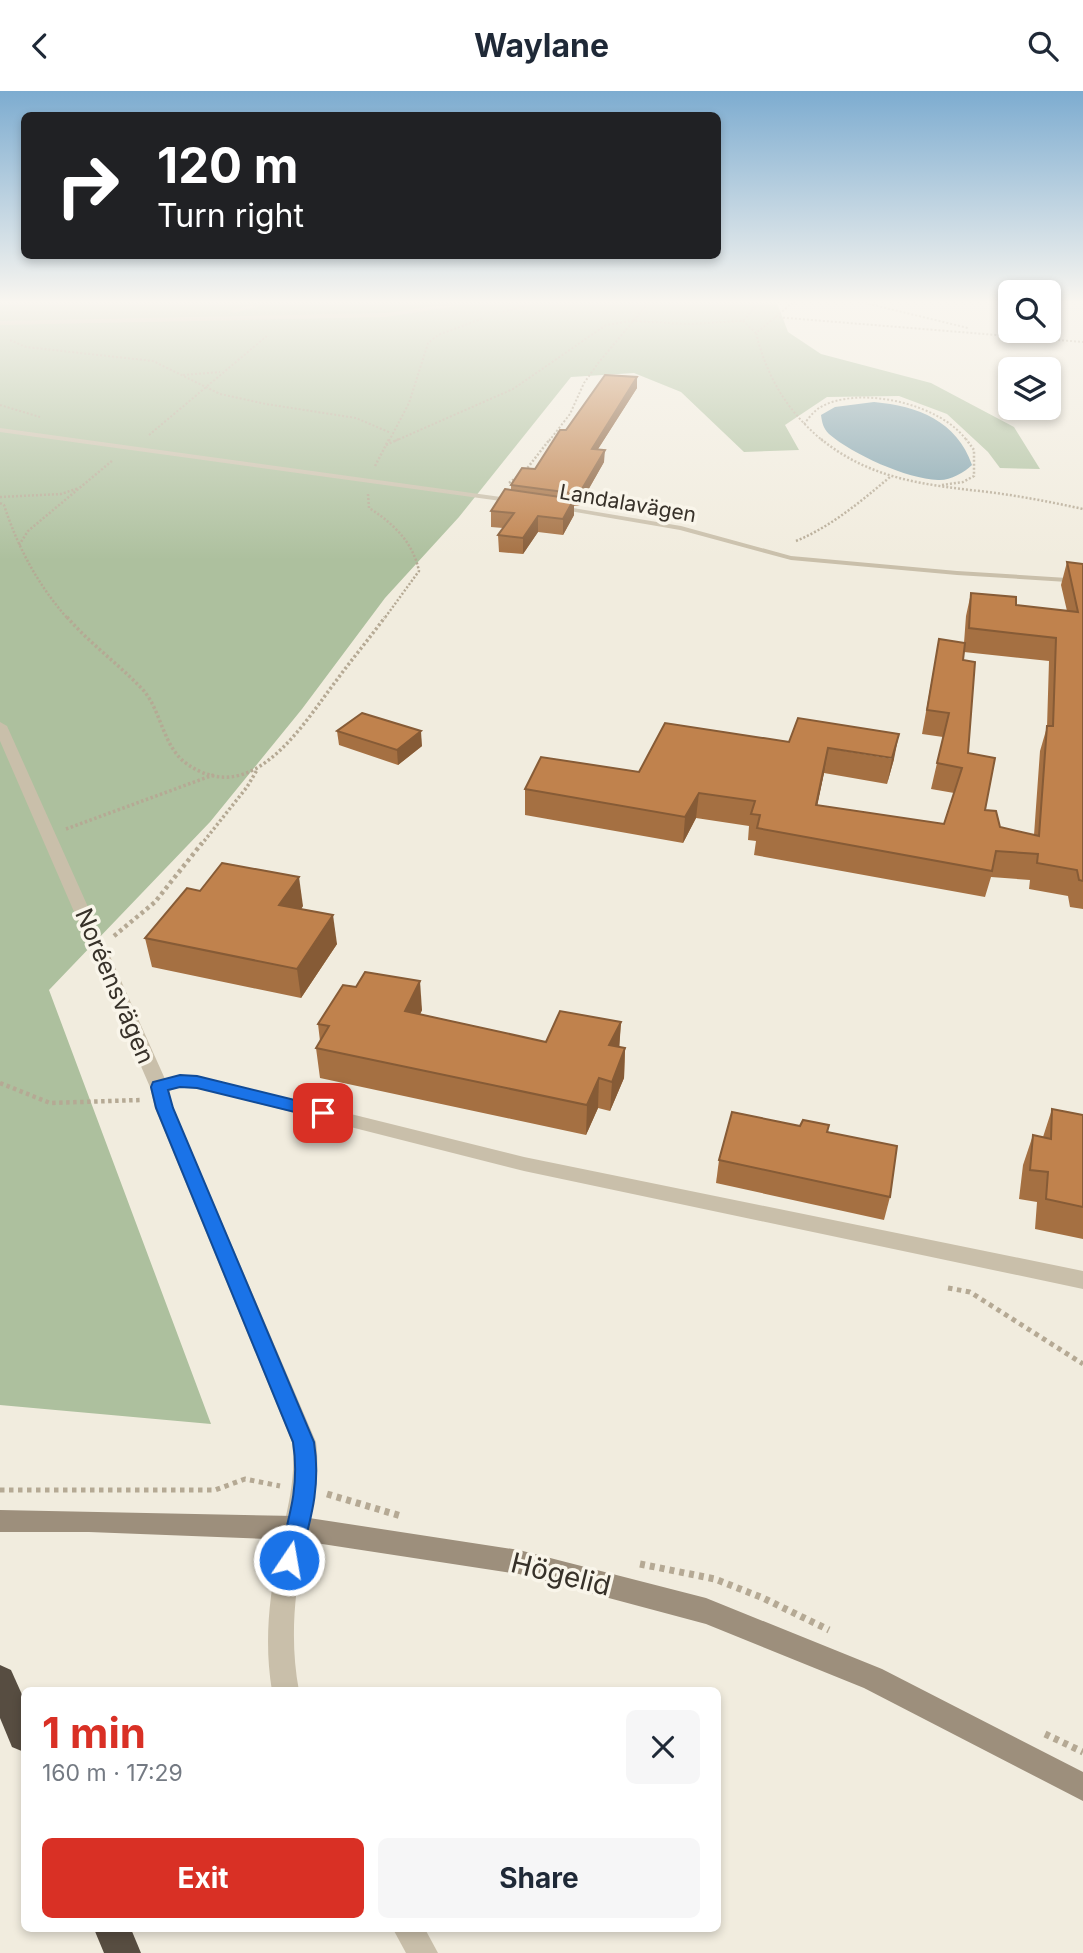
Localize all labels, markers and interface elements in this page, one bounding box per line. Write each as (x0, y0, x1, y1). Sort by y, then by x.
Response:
text: Waylane (474, 26, 609, 65)
icon: back (21, 27, 59, 65)
icon: search (1024, 27, 1062, 65)
text: 120 m (157, 136, 298, 195)
icon: right (42, 140, 133, 231)
text: Turn right (157, 196, 304, 235)
map controls (998, 280, 1061, 420)
button: search (998, 280, 1061, 343)
button: layers (998, 357, 1061, 420)
street label: Landalavägen (558, 479, 698, 527)
street label: Noréensvägen (69, 904, 161, 1068)
pin (293, 1083, 353, 1143)
icon: arrive (304, 1094, 342, 1132)
position arrow (252, 1523, 326, 1597)
street label: Högelid (507, 1545, 615, 1603)
text: 1 min (42, 1707, 146, 1758)
button: close (626, 1710, 700, 1784)
text: 160 m · 17:29 (42, 1759, 183, 1787)
button: Exit (42, 1838, 364, 1918)
button: Share (378, 1838, 700, 1918)

